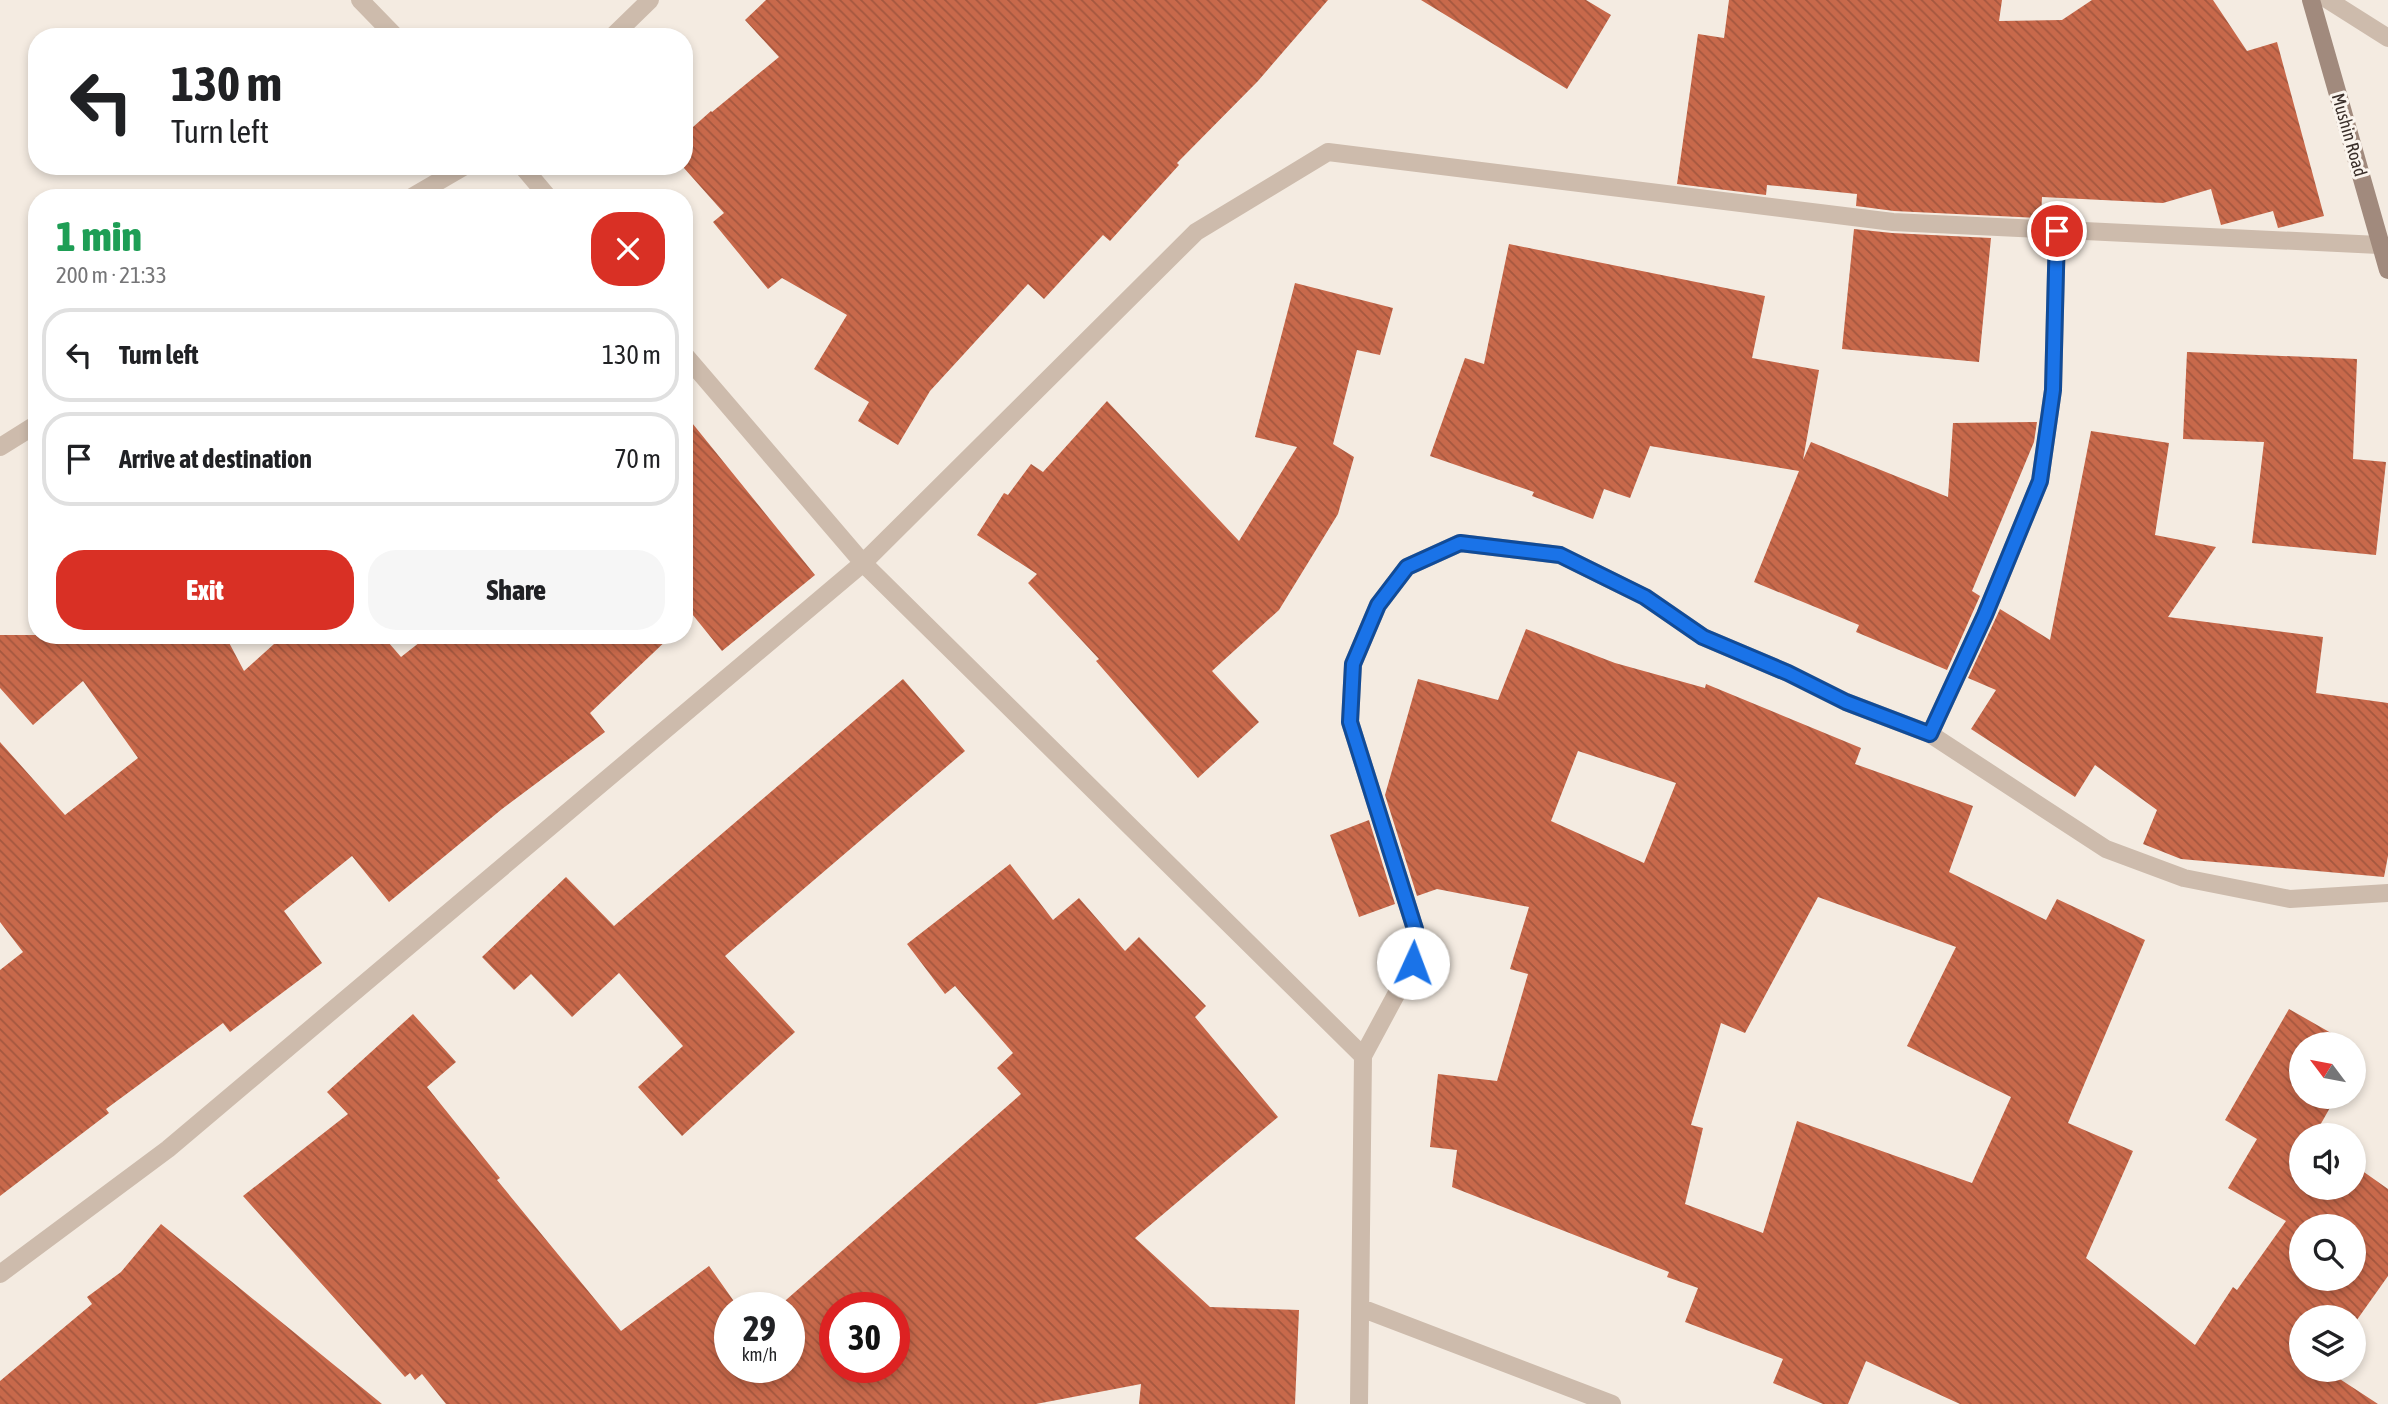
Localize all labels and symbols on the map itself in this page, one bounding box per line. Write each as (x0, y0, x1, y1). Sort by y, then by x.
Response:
street label: Mushin Road (2328, 91, 2371, 179)
pin (2027, 201, 2087, 261)
position arrow (1376, 926, 1450, 1000)
north arrow (2289, 1032, 2366, 1110)
speed limit sign: 30 (819, 1292, 910, 1383)

